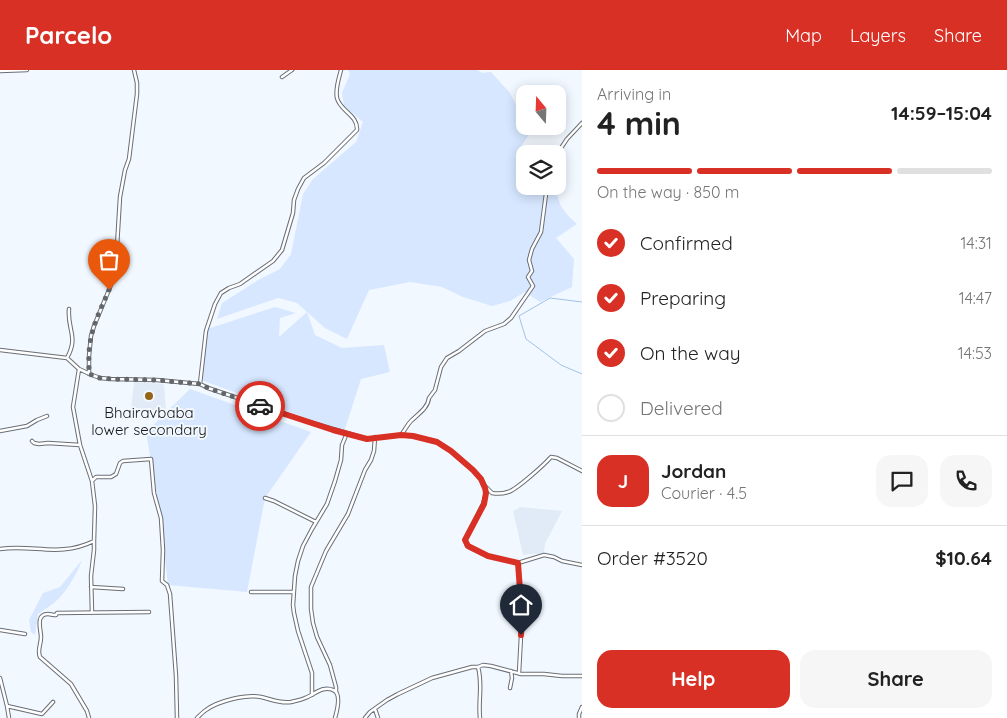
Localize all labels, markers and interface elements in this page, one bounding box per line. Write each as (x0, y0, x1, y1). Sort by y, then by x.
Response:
text: Parcelo (25, 20, 112, 50)
text: Map (785, 24, 822, 47)
text: Layers (850, 24, 906, 47)
text: Share (934, 24, 982, 47)
text: Arriving in (597, 84, 671, 104)
north arrow (516, 85, 566, 135)
map controls (516, 85, 566, 195)
text: 14:59–15:04 (891, 101, 992, 125)
text: 4 min (597, 103, 681, 143)
button: layers (516, 145, 566, 195)
text: On the way · 850 m (597, 182, 739, 202)
icon: check (597, 229, 625, 257)
text: Confirmed (640, 231, 733, 255)
text: 14:31 (961, 233, 992, 253)
pin (88, 239, 130, 290)
icon: bag (95, 246, 123, 274)
icon: check (597, 284, 625, 312)
text: Preparing (640, 286, 726, 310)
text: 14:47 (959, 288, 992, 308)
icon: check (597, 339, 625, 367)
text: On the way (640, 341, 741, 365)
text: 14:53 (958, 343, 992, 363)
courier (235, 381, 285, 431)
marker: Bhairavbaba lower secondary (143, 390, 155, 402)
icon: car (246, 392, 274, 420)
text: Delivered (640, 396, 723, 420)
place label: Bhairavbaba lower secondary (91, 403, 207, 439)
button: chat (876, 455, 928, 507)
button: phone (940, 455, 992, 507)
text: Jordan (661, 459, 726, 483)
text: J (618, 469, 628, 493)
text: Courier · 4.5 (661, 483, 747, 503)
text: Order #3520 (597, 546, 708, 570)
text: $10.64 (935, 546, 992, 570)
pin (500, 584, 542, 635)
icon: home (507, 591, 535, 619)
button: Help (597, 650, 790, 708)
button: Share (800, 650, 992, 708)

